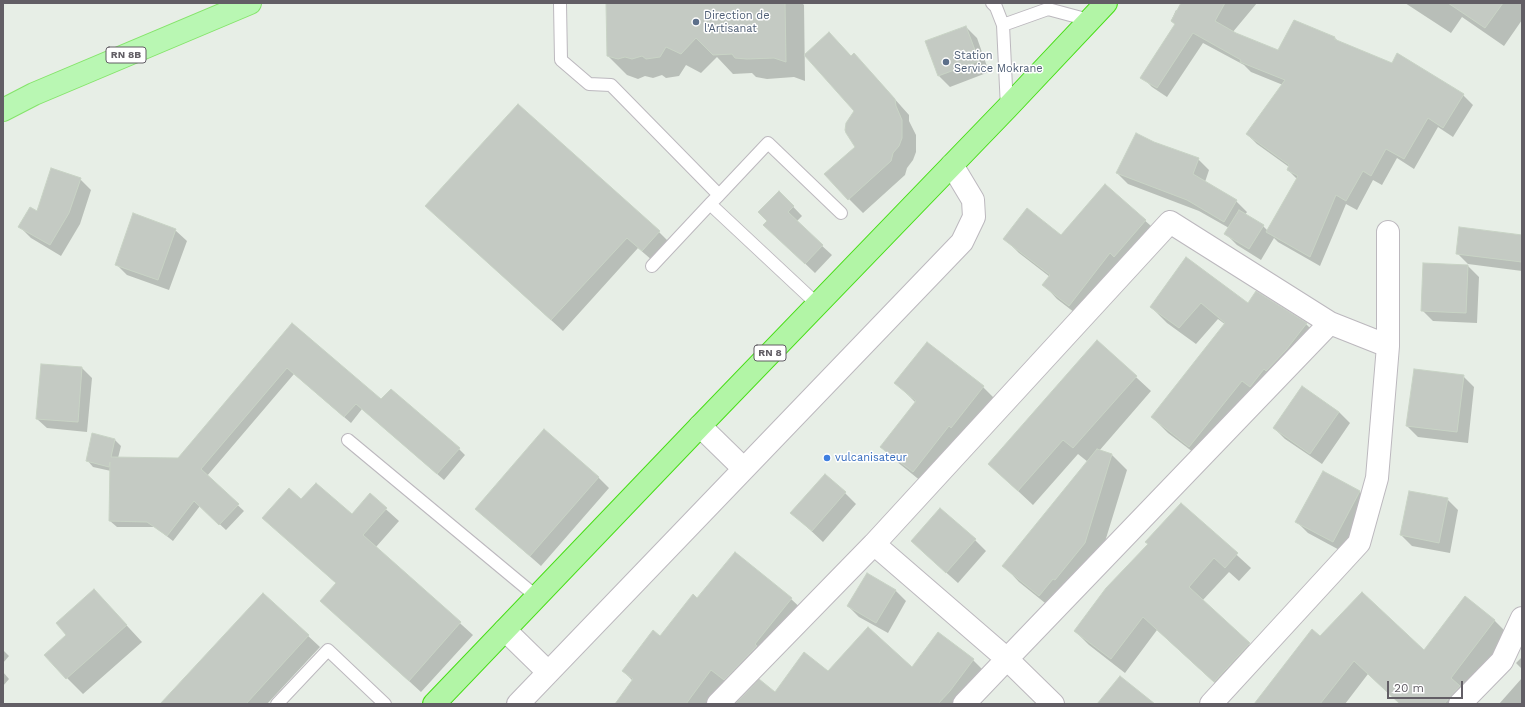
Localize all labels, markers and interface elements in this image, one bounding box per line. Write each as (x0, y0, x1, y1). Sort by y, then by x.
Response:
place label: Direction de l'Artisanat (704, 9, 770, 35)
marker: Direction de l'Artisanat (691, 17, 701, 27)
road number: RN 8B (106, 47, 146, 63)
place label: Station Service Mokrane (954, 49, 1043, 75)
marker: Station Service Mokrane (941, 57, 951, 67)
road number: RN 8 (754, 345, 786, 361)
place label: vulcanisateur (835, 451, 907, 465)
marker: vulcanisateur (822, 453, 832, 463)
scale bar (1389, 673, 1465, 699)
text: 20 m (1394, 681, 1424, 695)

